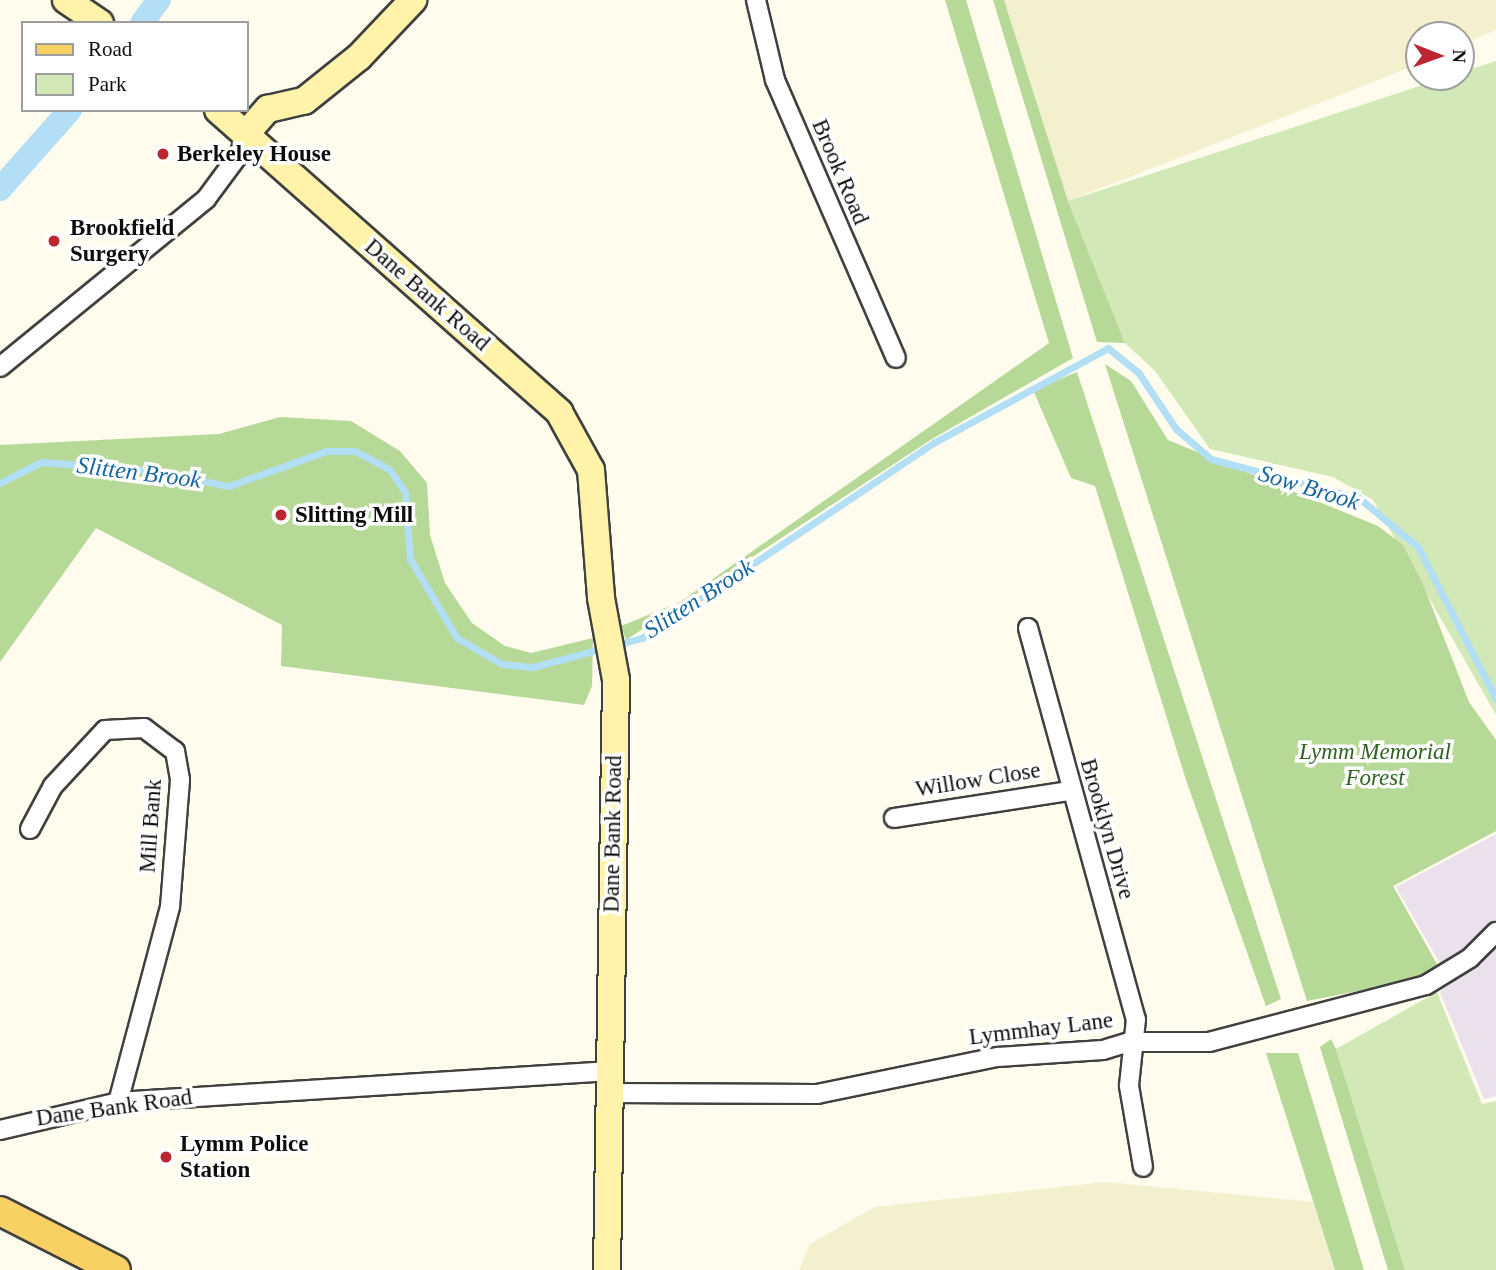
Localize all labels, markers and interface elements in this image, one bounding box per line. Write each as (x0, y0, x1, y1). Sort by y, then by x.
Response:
legend (21, 21, 248, 112)
north arrow (1405, 21, 1475, 91)
text: Road (88, 37, 132, 61)
text: N (1449, 49, 1470, 63)
text: Park (88, 72, 127, 96)
street label: Brook Road (805, 115, 875, 229)
place label: Berkeley House (177, 140, 331, 168)
marker: Berkeley House (155, 146, 171, 162)
place label: Brookfield Surgery (70, 214, 174, 268)
marker: Brookfield Surgery (44, 231, 64, 251)
street label: Dane Bank Road (359, 233, 495, 357)
water label: Slitten Brook (75, 451, 203, 495)
water label: Sow Brook (1255, 459, 1363, 517)
place label: Slitting Mill (295, 501, 413, 529)
marker: Slitting Mill (273, 507, 289, 523)
water label: Slitten Brook (639, 553, 759, 645)
park label: Lymm Memorial Forest (1299, 738, 1451, 792)
street label: Dane Bank Road (598, 755, 628, 913)
street label: Willow Close (914, 756, 1042, 804)
street label: Brooklyn Drive (1074, 756, 1140, 902)
street label: Mill Bank (134, 778, 168, 874)
street label: Lymmhay Lane (967, 1006, 1115, 1052)
street label: Dane Bank Road (34, 1083, 194, 1133)
place label: Lymm Police Station (180, 1130, 308, 1184)
marker: Lymm Police Station (158, 1149, 174, 1165)

